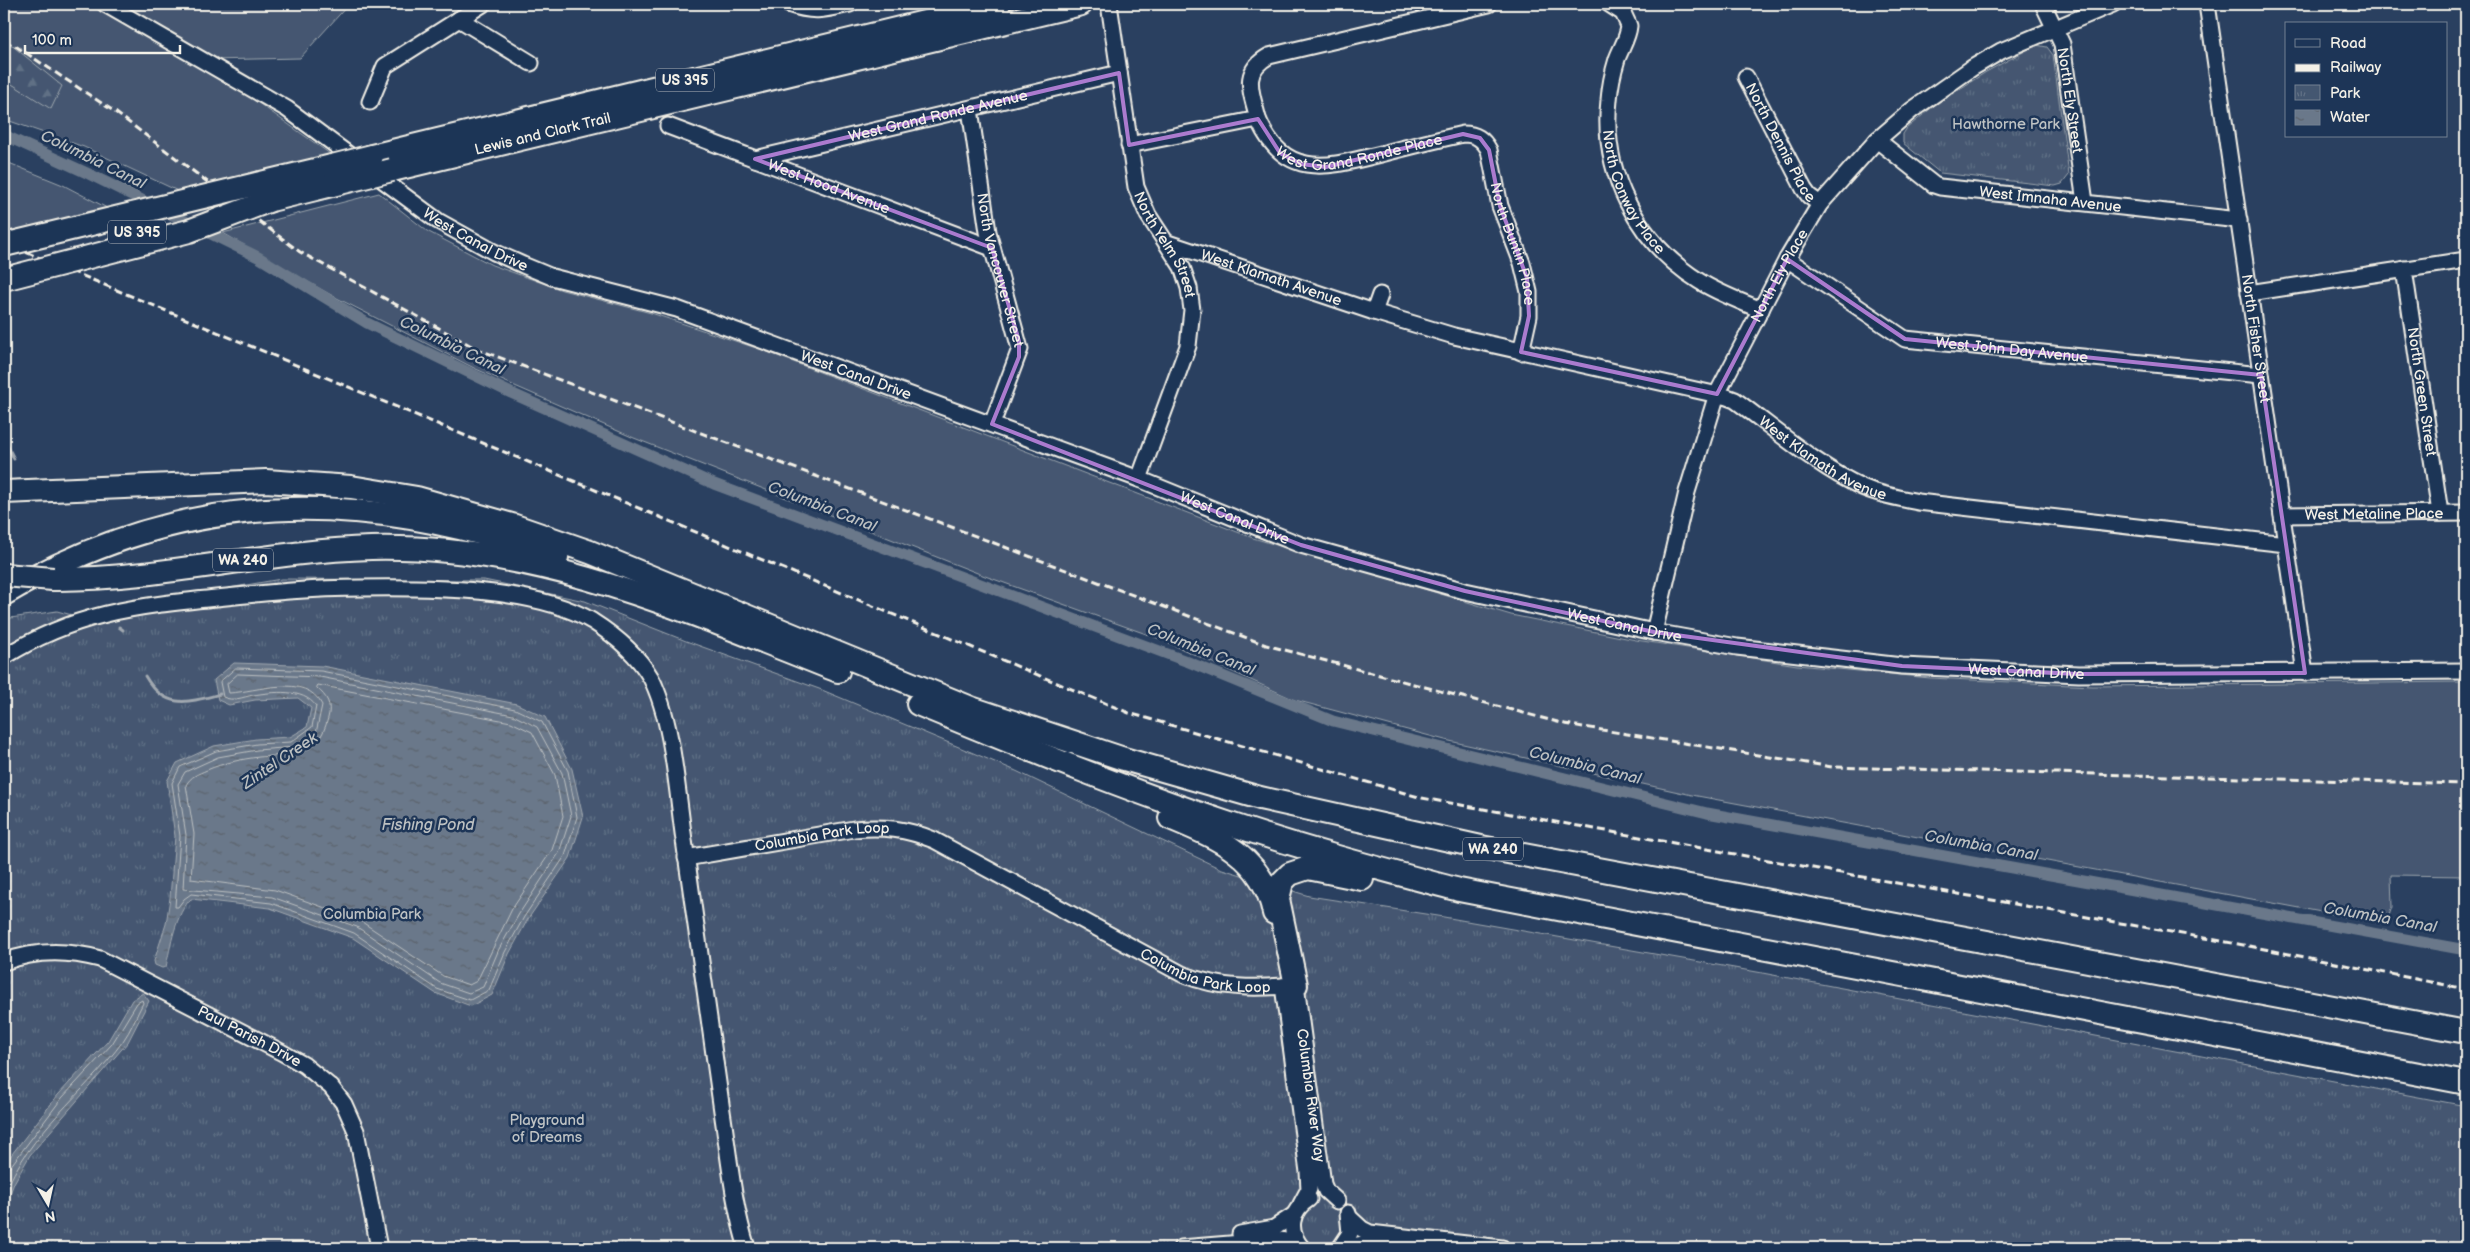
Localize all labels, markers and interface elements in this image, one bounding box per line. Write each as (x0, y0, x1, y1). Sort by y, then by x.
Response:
scale bar (25, 22, 180, 54)
legend (2285, 22, 2448, 138)
text: 100 m (32, 31, 72, 50)
text: Road (2330, 34, 2366, 53)
street label: North Ely Street (2053, 46, 2087, 155)
text: Railway (2330, 58, 2381, 77)
road number: US 395 (656, 68, 714, 92)
street label: North Dennis Place (1741, 80, 1819, 207)
text: Park (2330, 84, 2361, 103)
street label: West Grand Ronde Avenue (846, 85, 1030, 146)
street label: Lewis and Clark Trail (473, 108, 613, 159)
text: Water (2330, 108, 2370, 127)
park label: Hawthorne Park (1952, 115, 2061, 134)
water label: Columbia Canal (37, 126, 150, 194)
street label: North Conway Place (1599, 129, 1670, 258)
street label: West Grand Ronde Place (1272, 130, 1444, 175)
street label: West Hood Avenue (765, 155, 893, 218)
street label: North Buntin Place (1486, 181, 1539, 305)
street label: West Imnaha Avenue (1978, 182, 2123, 216)
street label: North Yelm Street (1130, 189, 1200, 299)
street label: North Vancouver Street (973, 192, 1029, 349)
street label: West Canal Drive (419, 204, 531, 276)
road number: US 395 (108, 220, 166, 243)
street label: North Ely Place (1746, 225, 1812, 326)
street label: West Klamath Avenue (1198, 245, 1344, 310)
street label: North Fisher Street (2237, 273, 2275, 404)
water label: Columbia Canal (396, 312, 509, 380)
street label: North Green Street (2403, 326, 2441, 458)
street label: West John Day Avenue (1935, 333, 2089, 367)
street label: West Canal Drive (798, 346, 914, 404)
street label: West Klamath Avenue (1755, 412, 1889, 504)
water label: Columbia Canal (765, 478, 880, 537)
street label: West Canal Drive (1177, 487, 1292, 549)
street label: West Metaline Place (2305, 504, 2444, 524)
road number: WA 240 (213, 548, 273, 572)
street label: West Canal Drive (1565, 604, 1683, 646)
water label: Columbia Canal (1144, 620, 1259, 681)
street label: West Canal Drive (1967, 659, 2085, 684)
water label: Zintel Creek (238, 728, 323, 794)
water label: Columbia Canal (1527, 743, 1644, 789)
water label: Fishing Pond (381, 816, 475, 835)
street label: Columbia Park Loop (753, 818, 891, 855)
water label: Columbia Canal (1923, 827, 2040, 866)
road number: WA 240 (1463, 838, 1523, 861)
water label: Columbia Canal (2322, 899, 2439, 938)
park label: Columbia Park (323, 905, 422, 924)
street label: Columbia Park Loop (1137, 944, 1271, 997)
street label: Paul Parish Drive (194, 1001, 305, 1071)
street label: Columbia River Way (1293, 1027, 1329, 1163)
park label: Playground of Dreams (509, 1111, 585, 1147)
north arrow (22, 1180, 72, 1230)
text: N (43, 1207, 56, 1226)

